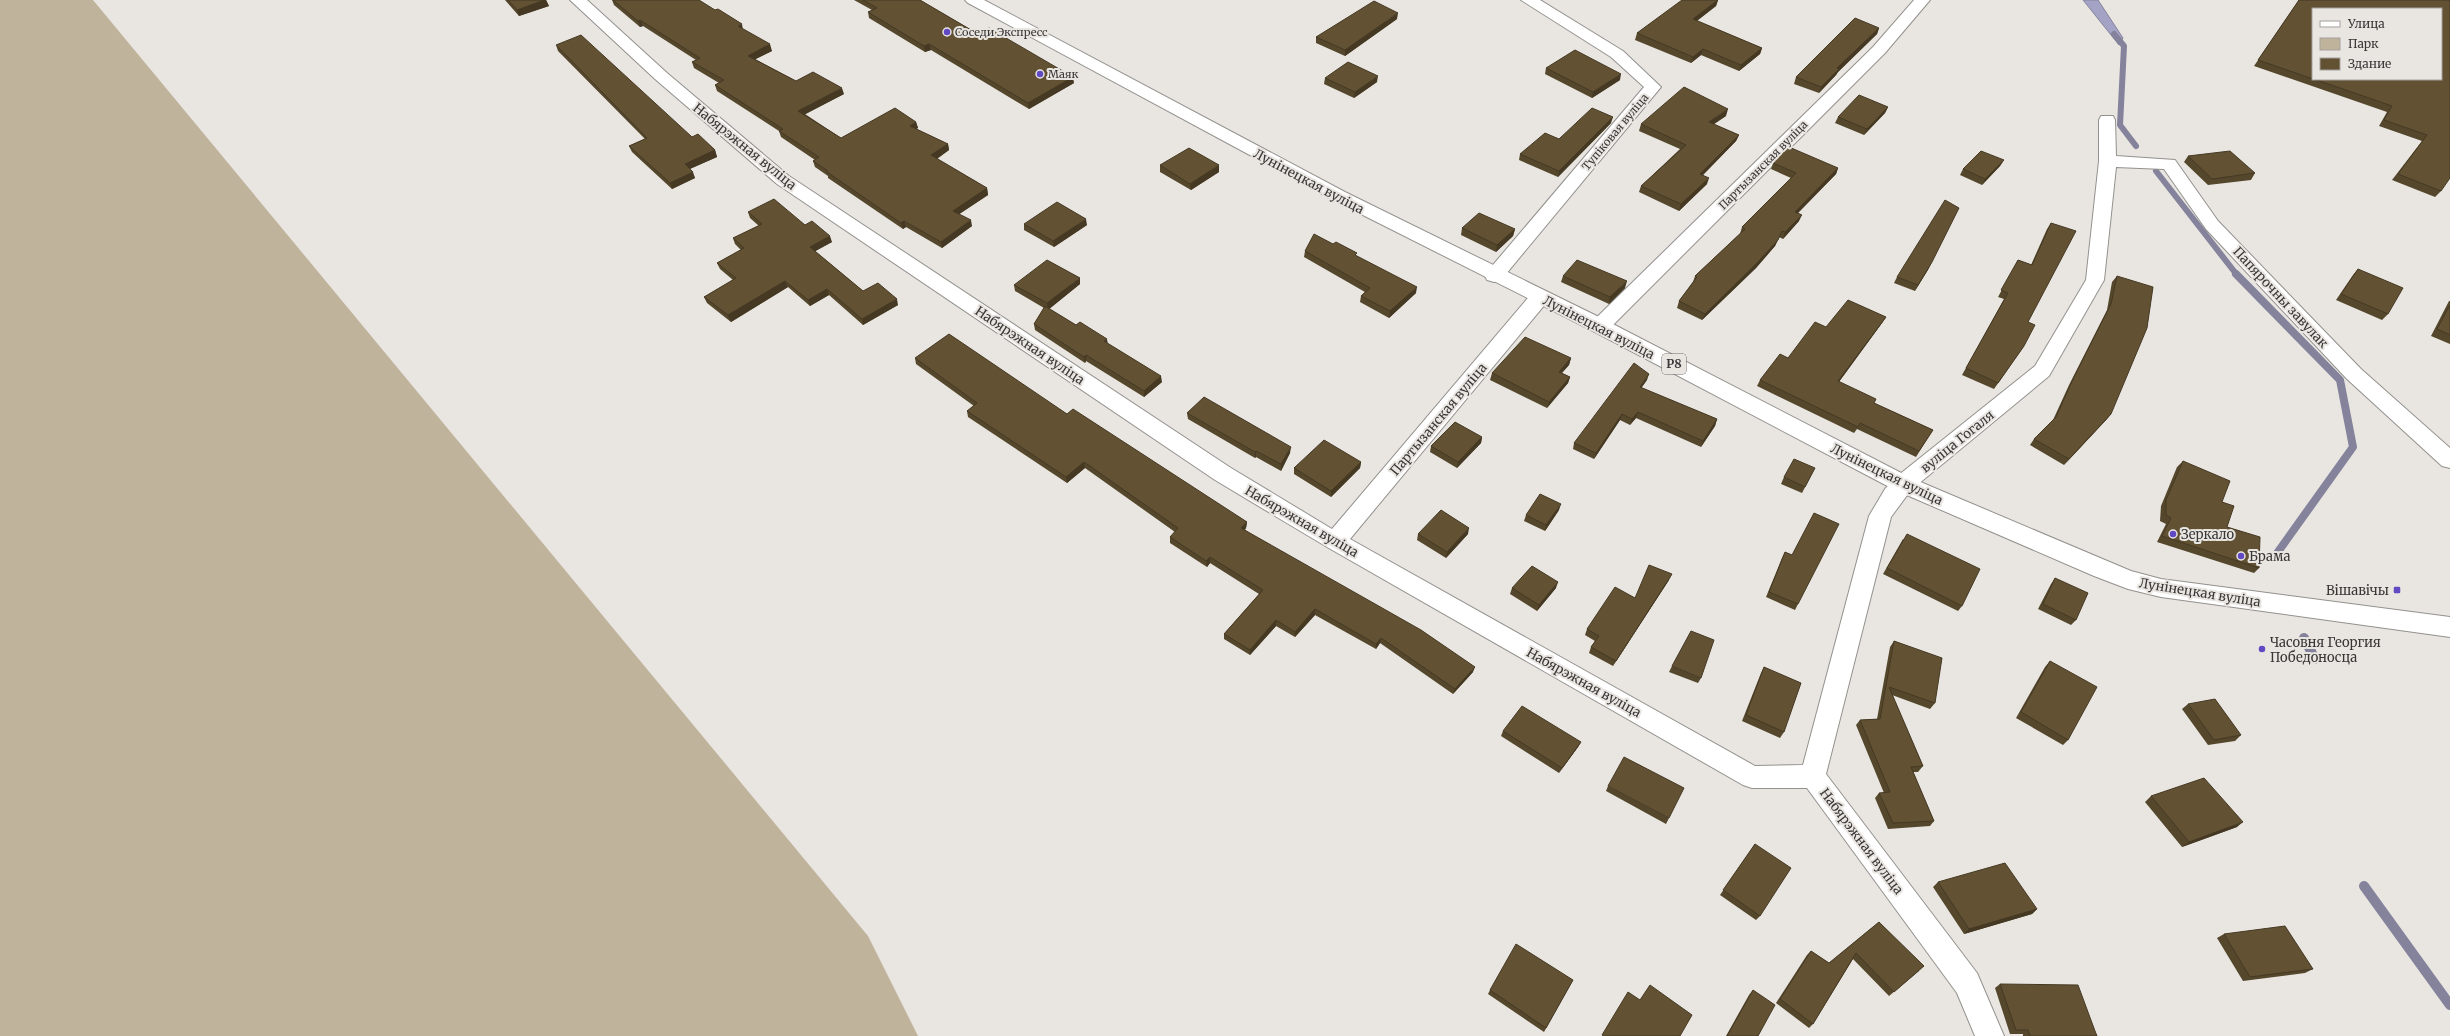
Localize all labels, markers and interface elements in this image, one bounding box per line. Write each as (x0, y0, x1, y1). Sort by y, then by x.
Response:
legend (2312, 8, 2442, 80)
text: Улица (2347, 16, 2385, 31)
place label: Соседи Экспресс (955, 25, 1048, 39)
marker: Соседи Экспресс (942, 27, 952, 37)
text: Парк (2348, 36, 2379, 51)
text: Здание (2348, 56, 2391, 71)
place label: Маяк (1048, 67, 1078, 81)
marker: Маяк (1035, 69, 1045, 79)
street label: Тупіковая вуліца (1579, 91, 1651, 173)
street label: Набярэжная вуліца (689, 99, 800, 193)
street label: Партызанская вуліца (1716, 118, 1810, 212)
street label: Лунінецкая вуліца (1251, 145, 1367, 218)
street label: Папярочны завулак (2229, 243, 2332, 352)
street label: Лунінецкая вуліца (1540, 292, 1657, 363)
street label: Набярэжная вуліца (972, 302, 1088, 388)
road number: Р8 (1662, 354, 1686, 374)
street label: Партызанская вуліца (1386, 360, 1490, 479)
street label: вуліца Гогаля (1917, 406, 1998, 476)
street label: Лунінецкая вуліца (1828, 440, 1946, 509)
street label: Набярэжная вуліца (1242, 482, 1362, 561)
place label: Зеркало (2181, 526, 2234, 543)
marker: Зеркало (2168, 529, 2178, 539)
place label: Брама (2249, 548, 2290, 565)
marker: Брама (2236, 551, 2246, 561)
street label: Лунінецкая вуліца (2138, 574, 2262, 610)
place label: Вішавічы (2326, 582, 2389, 599)
marker: Вішавічы (2392, 585, 2402, 595)
place label: Часовня Георгия Победоносца (2270, 634, 2381, 666)
street label: Набярэжная вуліца (1523, 644, 1644, 721)
marker: Часовня Георгия Победоносца (2257, 644, 2267, 654)
street label: Набярэжная вуліца (1816, 785, 1907, 898)

